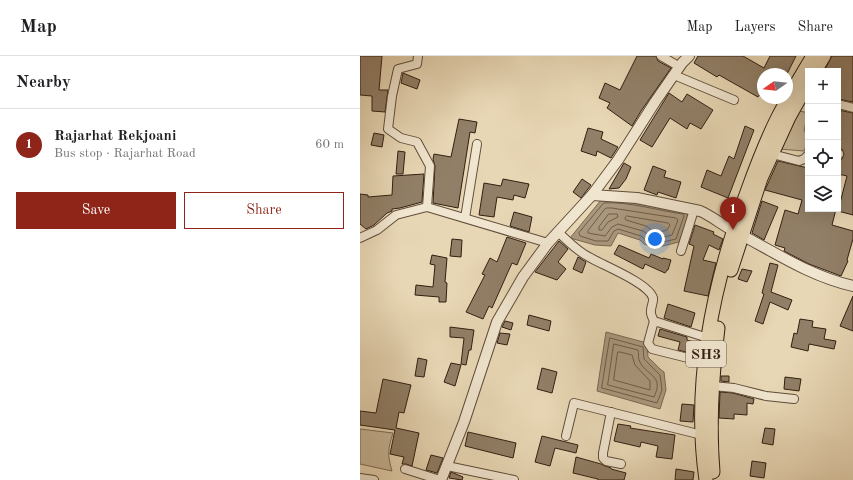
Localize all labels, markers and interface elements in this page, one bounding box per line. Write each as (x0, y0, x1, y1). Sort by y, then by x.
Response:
text: Map (20, 18, 57, 37)
text: Map (687, 20, 713, 34)
text: Layers (735, 20, 776, 34)
text: Share (798, 20, 833, 34)
north arrow (757, 68, 793, 104)
map controls (805, 68, 841, 212)
button: + (805, 68, 841, 104)
text: Nearby (16, 74, 71, 91)
button: − (805, 104, 841, 140)
text: Rajarhat Rekjoani (54, 129, 176, 144)
text: 1 (25, 138, 33, 151)
text: 60 m (315, 138, 344, 151)
button: locate (805, 140, 841, 176)
text: Bus stop · Rajarhat Road (54, 147, 196, 160)
button: layers (805, 176, 841, 212)
button: Save (16, 192, 176, 229)
button: Share (184, 192, 344, 229)
pin: 1 (720, 197, 746, 230)
your location (645, 229, 665, 249)
road number: SH3 (686, 341, 726, 367)

